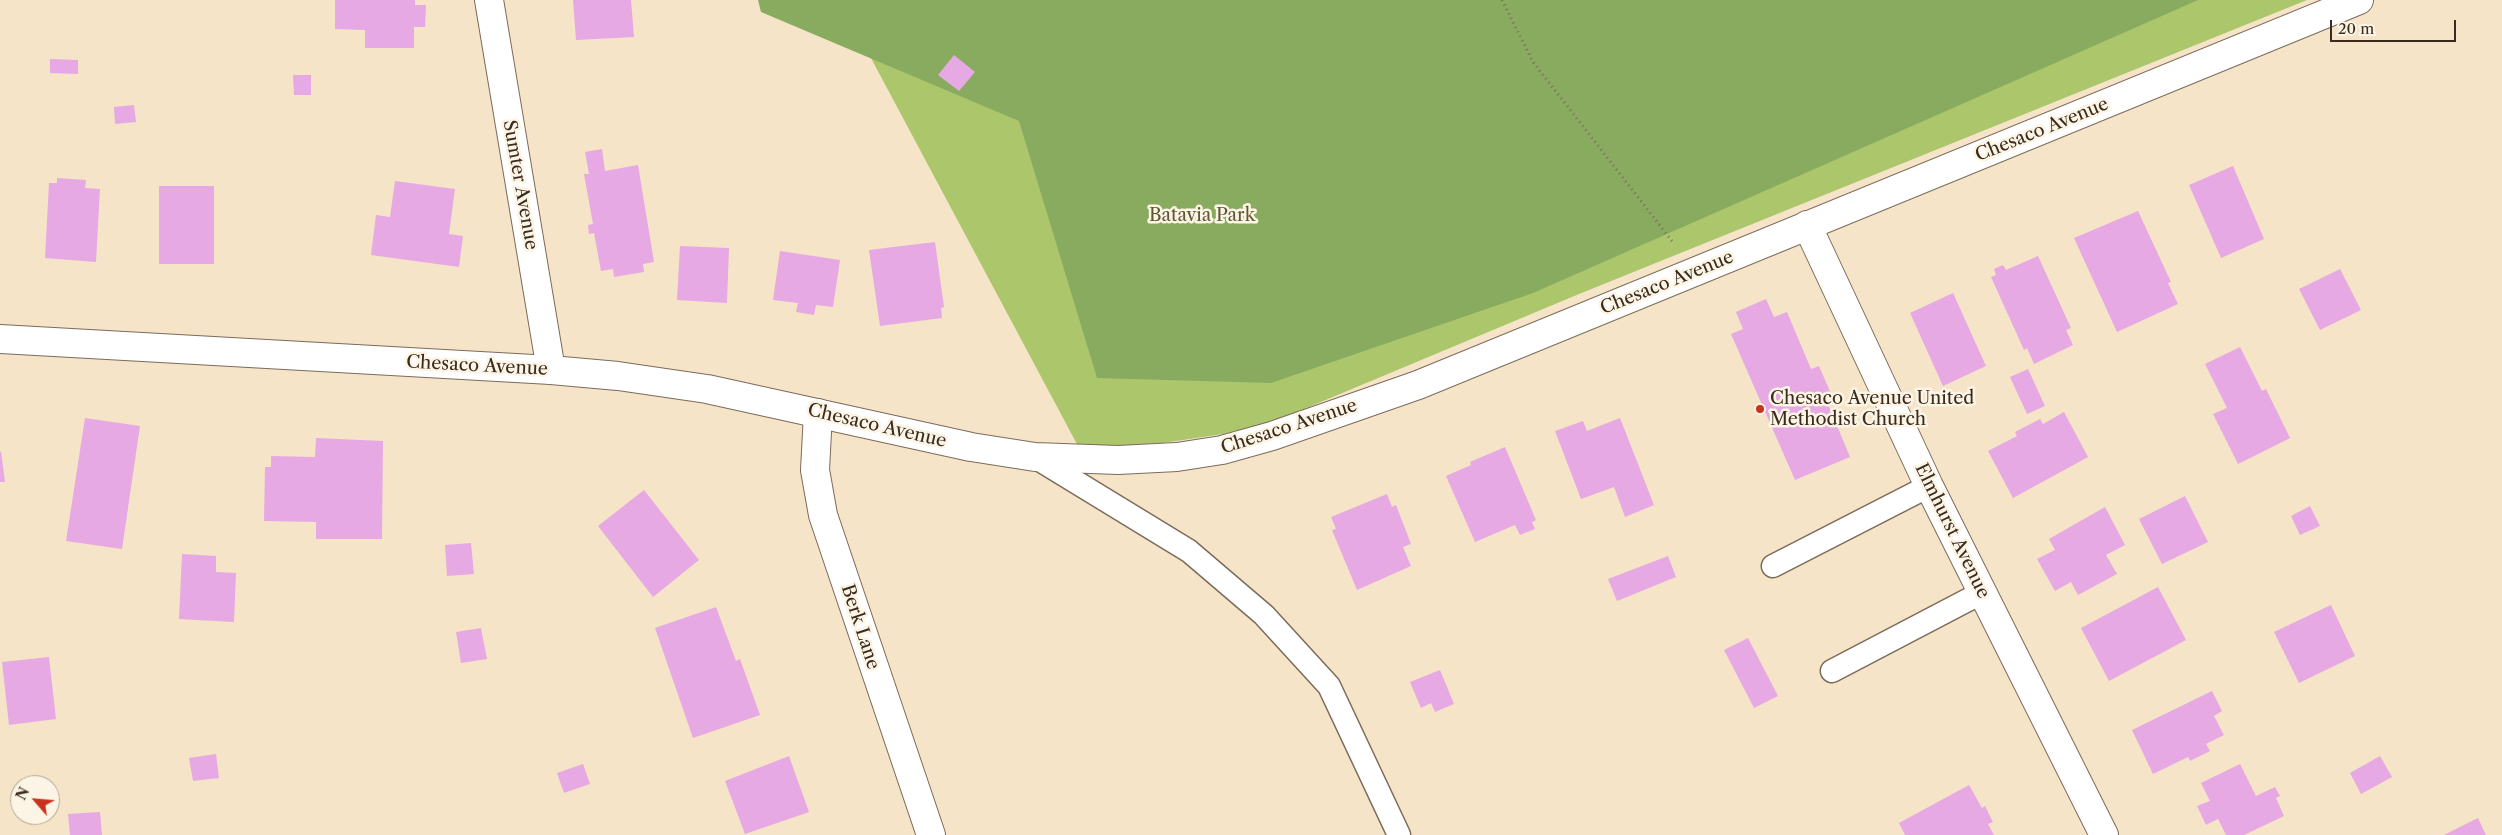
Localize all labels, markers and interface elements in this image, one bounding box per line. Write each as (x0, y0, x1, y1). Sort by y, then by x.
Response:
scale bar (2332, 10, 2458, 42)
text: 20 m (2338, 19, 2374, 38)
street label: Chesaco Avenue (1972, 93, 2112, 167)
street label: Sumter Avenue (498, 118, 542, 252)
park label: Batavia Park (1149, 205, 1255, 227)
street label: Chesaco Avenue (1597, 246, 1737, 320)
street label: Chesaco Avenue (406, 352, 548, 380)
place label: Chesaco Avenue United Methodist Church (1770, 388, 1974, 430)
street label: Chesaco Avenue (1218, 395, 1360, 459)
street label: Chesaco Avenue (805, 400, 949, 452)
marker: Chesaco Avenue United Methodist Church (1754, 403, 1766, 415)
street label: Elmhurst Avenue (1910, 460, 1994, 602)
street label: Berk Lane (836, 582, 884, 672)
north arrow (10, 775, 60, 825)
text: N (12, 784, 33, 803)

